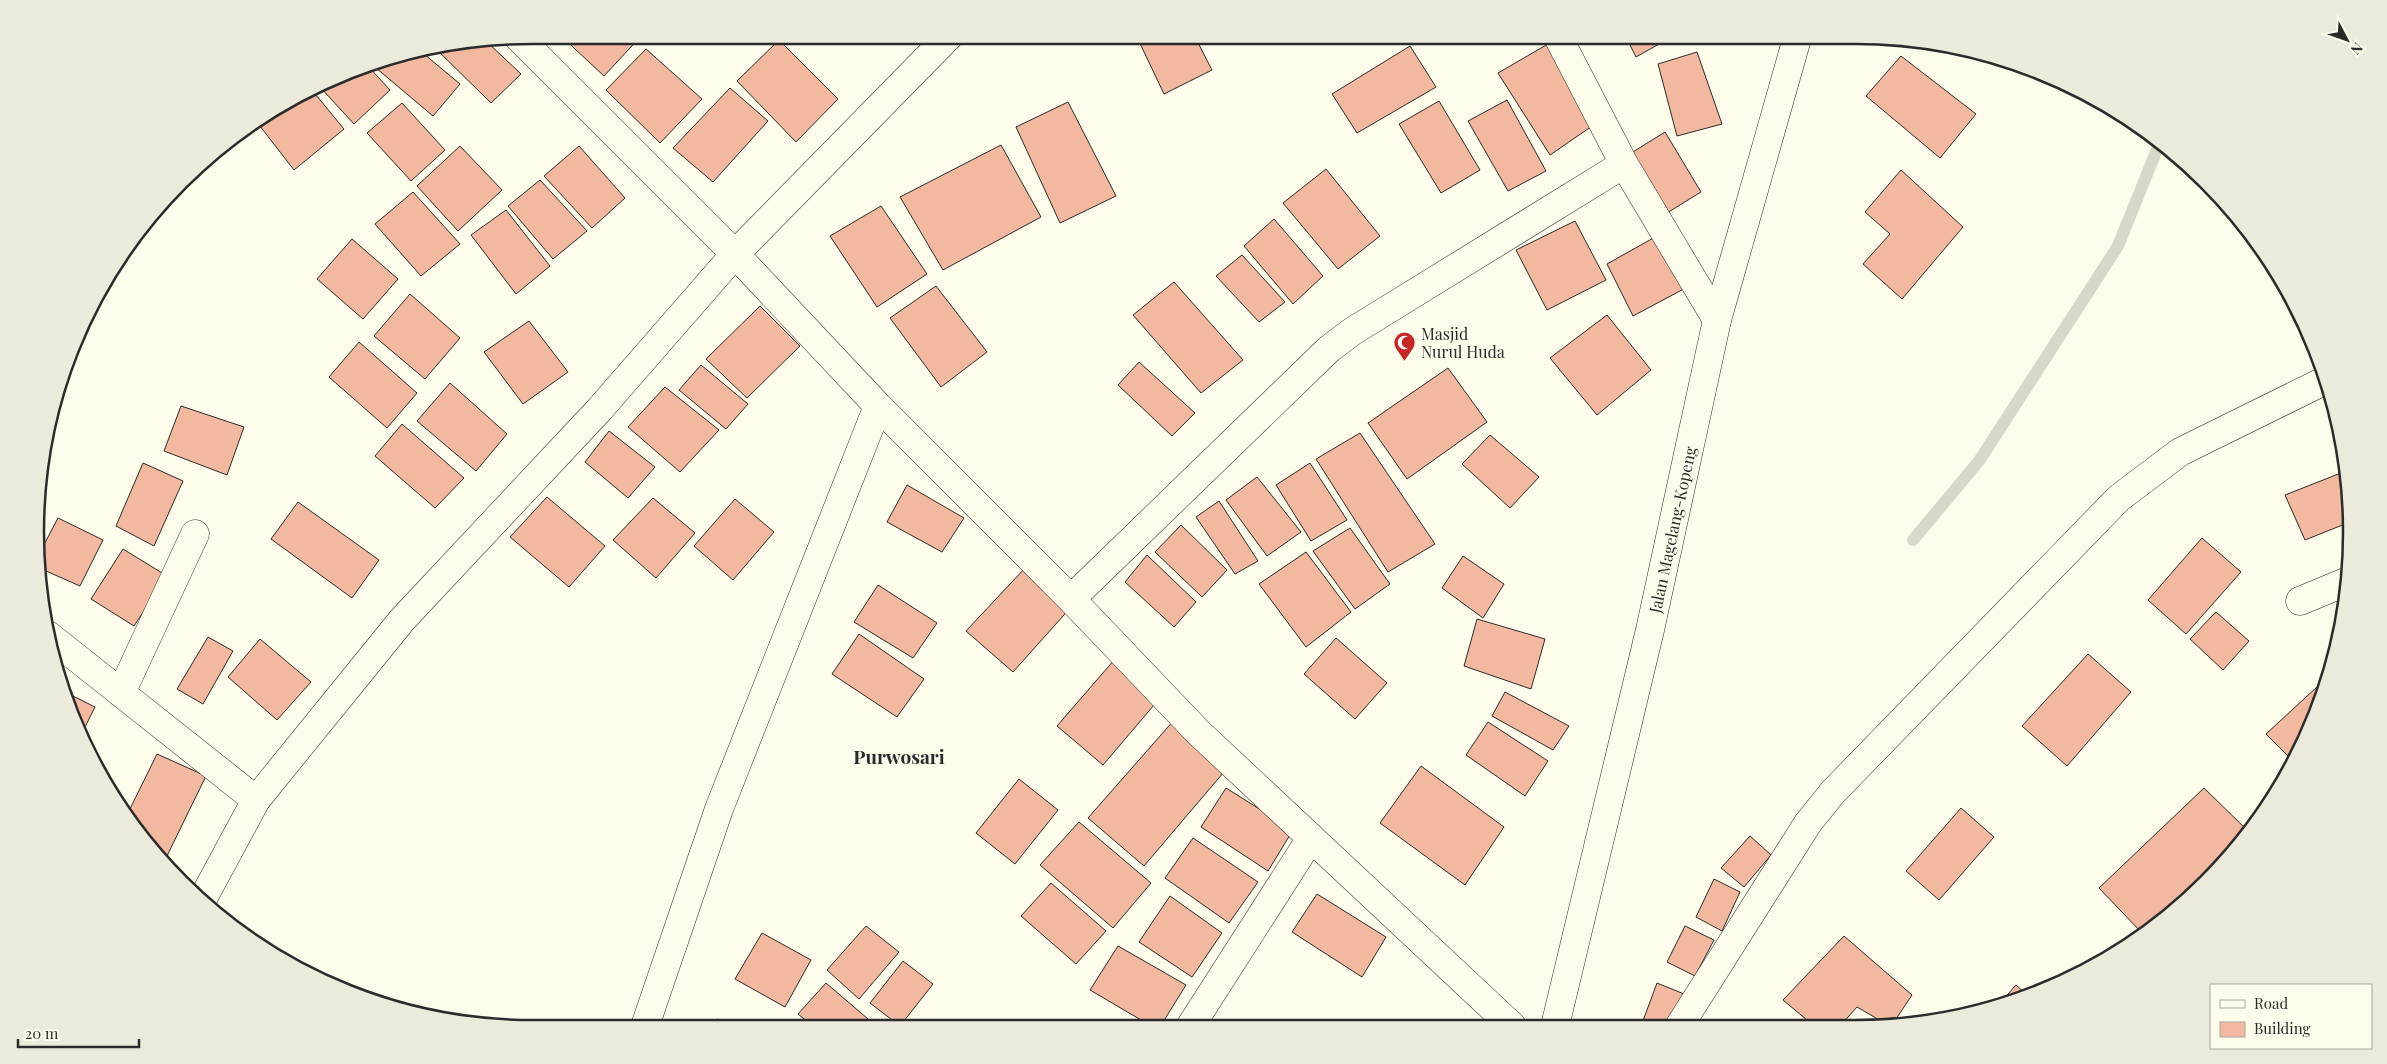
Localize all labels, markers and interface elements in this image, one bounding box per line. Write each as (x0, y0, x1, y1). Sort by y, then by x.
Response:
north arrow (2322, 15, 2372, 65)
text: N (2347, 39, 2368, 59)
place label: Masjid Nurul Huda (1421, 323, 1505, 362)
mosque icon: Masjid Nurul Huda (1393, 330, 1417, 361)
street label: Jalan Magelang-Kopeng (1643, 444, 1700, 616)
district label: Purwosari (853, 743, 945, 769)
legend (2210, 984, 2372, 1049)
text: Road (2254, 993, 2288, 1013)
scale bar (18, 1016, 139, 1048)
text: Building (2254, 1018, 2311, 1038)
text: 20 m (25, 1023, 59, 1043)

